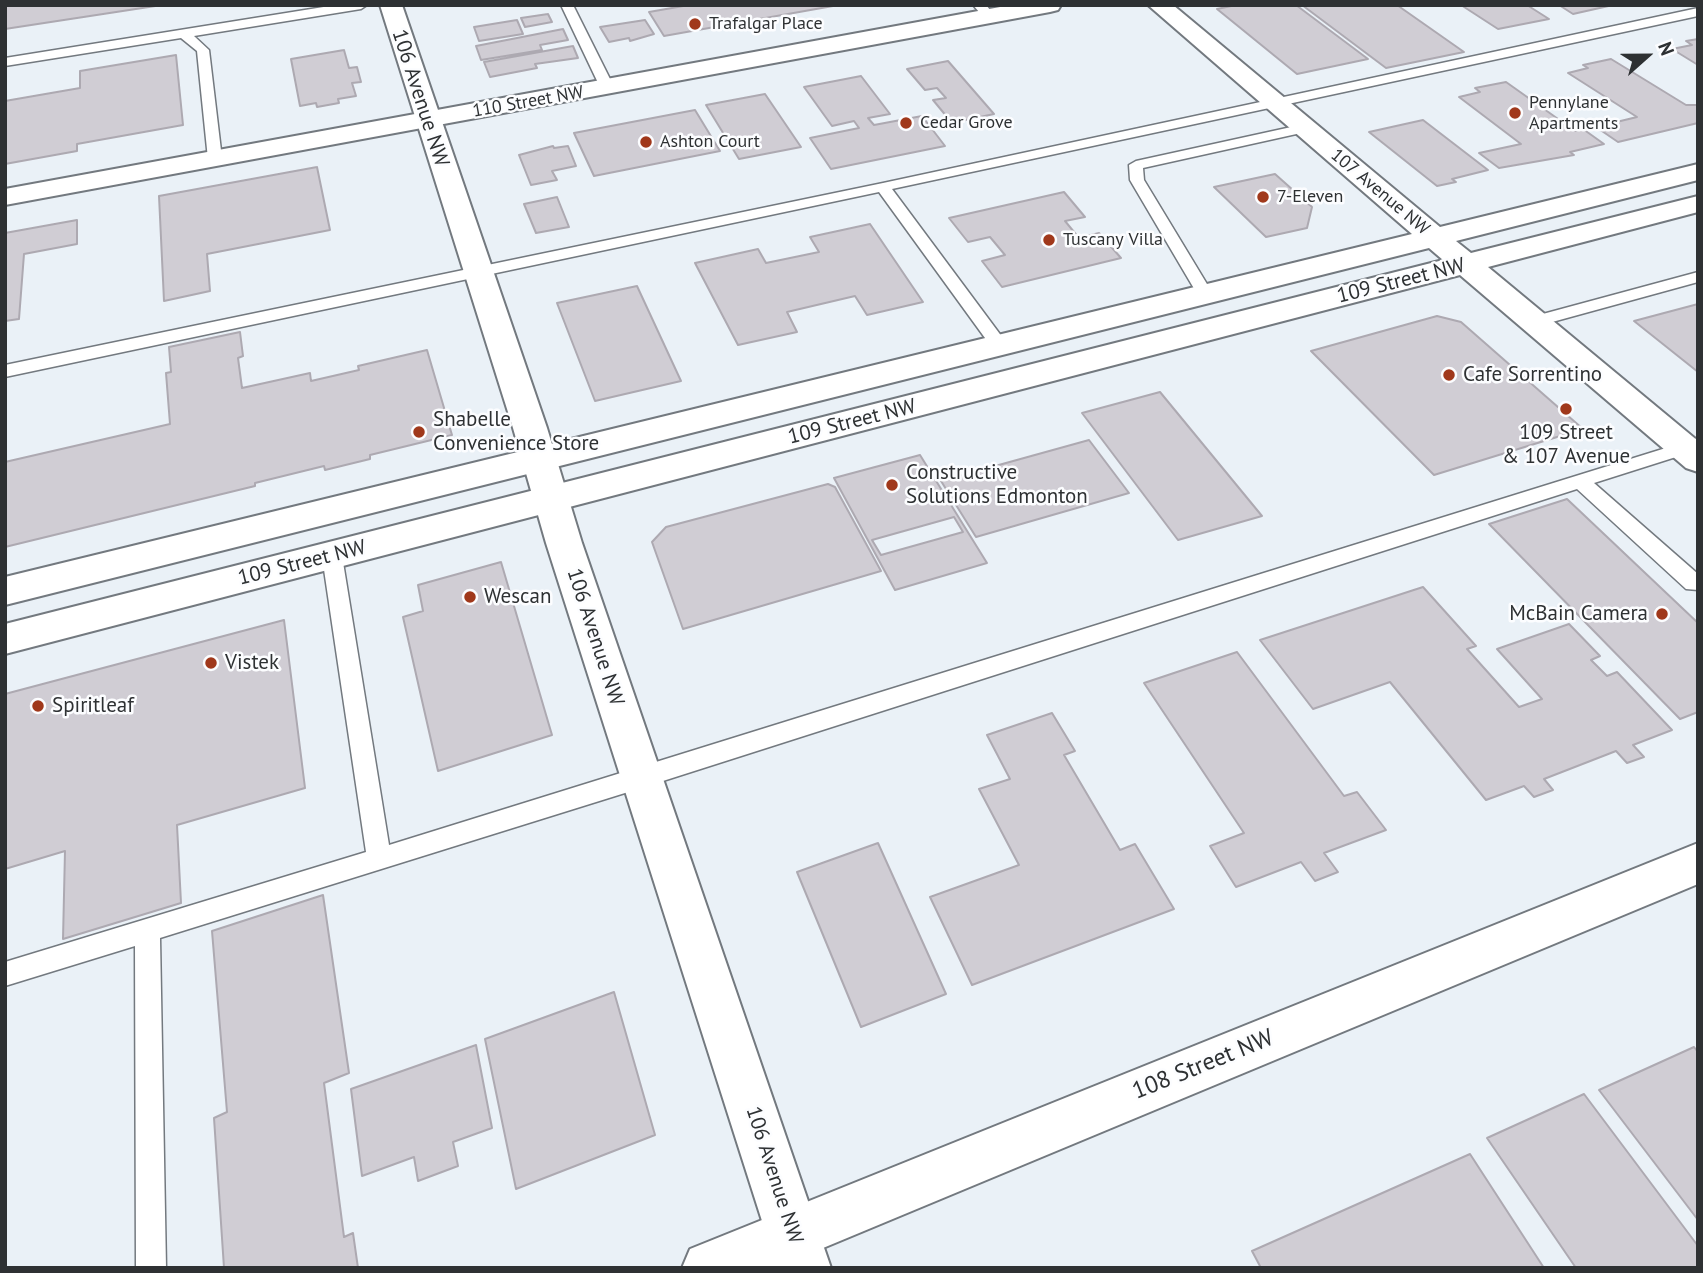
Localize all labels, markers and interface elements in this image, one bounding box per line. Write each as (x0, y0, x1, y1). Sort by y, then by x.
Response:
place label: Trafalgar Place (709, 13, 823, 35)
marker: Trafalgar Place (687, 16, 703, 32)
north arrow (1612, 21, 1682, 91)
street label: 106 Avenue NW (386, 26, 454, 170)
text: N (1653, 38, 1680, 59)
street label: 110 Street NW (471, 82, 585, 122)
place label: Pennylane Apartments (1529, 92, 1618, 134)
marker: Pennylane Apartments (1507, 105, 1523, 121)
place label: Cedar Grove (920, 112, 1013, 134)
marker: Cedar Grove (898, 115, 914, 131)
place label: Ashton Court (660, 131, 760, 153)
marker: Ashton Court (638, 134, 654, 150)
street label: 107 Avenue NW (1326, 144, 1434, 240)
place label: 7-Eleven (1277, 186, 1343, 208)
marker: 7-Eleven (1255, 189, 1271, 205)
place label: Tuscany Villa (1063, 229, 1163, 251)
marker: Tuscany Villa (1041, 232, 1057, 248)
street label: 109 Street NW (1335, 253, 1467, 309)
place label: Cafe Sorrentino (1463, 362, 1602, 388)
marker: Cafe Sorrentino (1441, 367, 1457, 383)
street label: 109 Street NW (786, 394, 918, 450)
marker: 109 Street & 107 Avenue (1558, 401, 1574, 417)
place label: Shabelle Convenience Store (433, 407, 599, 457)
place label: 109 Street & 107 Avenue (1502, 420, 1630, 470)
marker: Shabelle Convenience Store (411, 424, 427, 440)
place label: Constructive Solutions Edmonton (906, 460, 1088, 510)
marker: Constructive Solutions Edmonton (884, 477, 900, 493)
street label: 109 Street NW (236, 535, 368, 591)
street label: 106 Avenue NW (561, 565, 629, 709)
place label: Wescan (484, 584, 551, 610)
marker: Wescan (462, 589, 478, 605)
place label: McBain Camera (1509, 601, 1648, 627)
marker: McBain Camera (1654, 606, 1670, 622)
place label: Vistek (225, 650, 279, 676)
marker: Vistek (203, 655, 219, 671)
place label: Spiritleaf (52, 693, 134, 719)
marker: Spiritleaf (30, 698, 46, 714)
street label: 108 Street NW (1128, 1024, 1278, 1106)
street label: 106 Avenue NW (740, 1103, 808, 1247)

